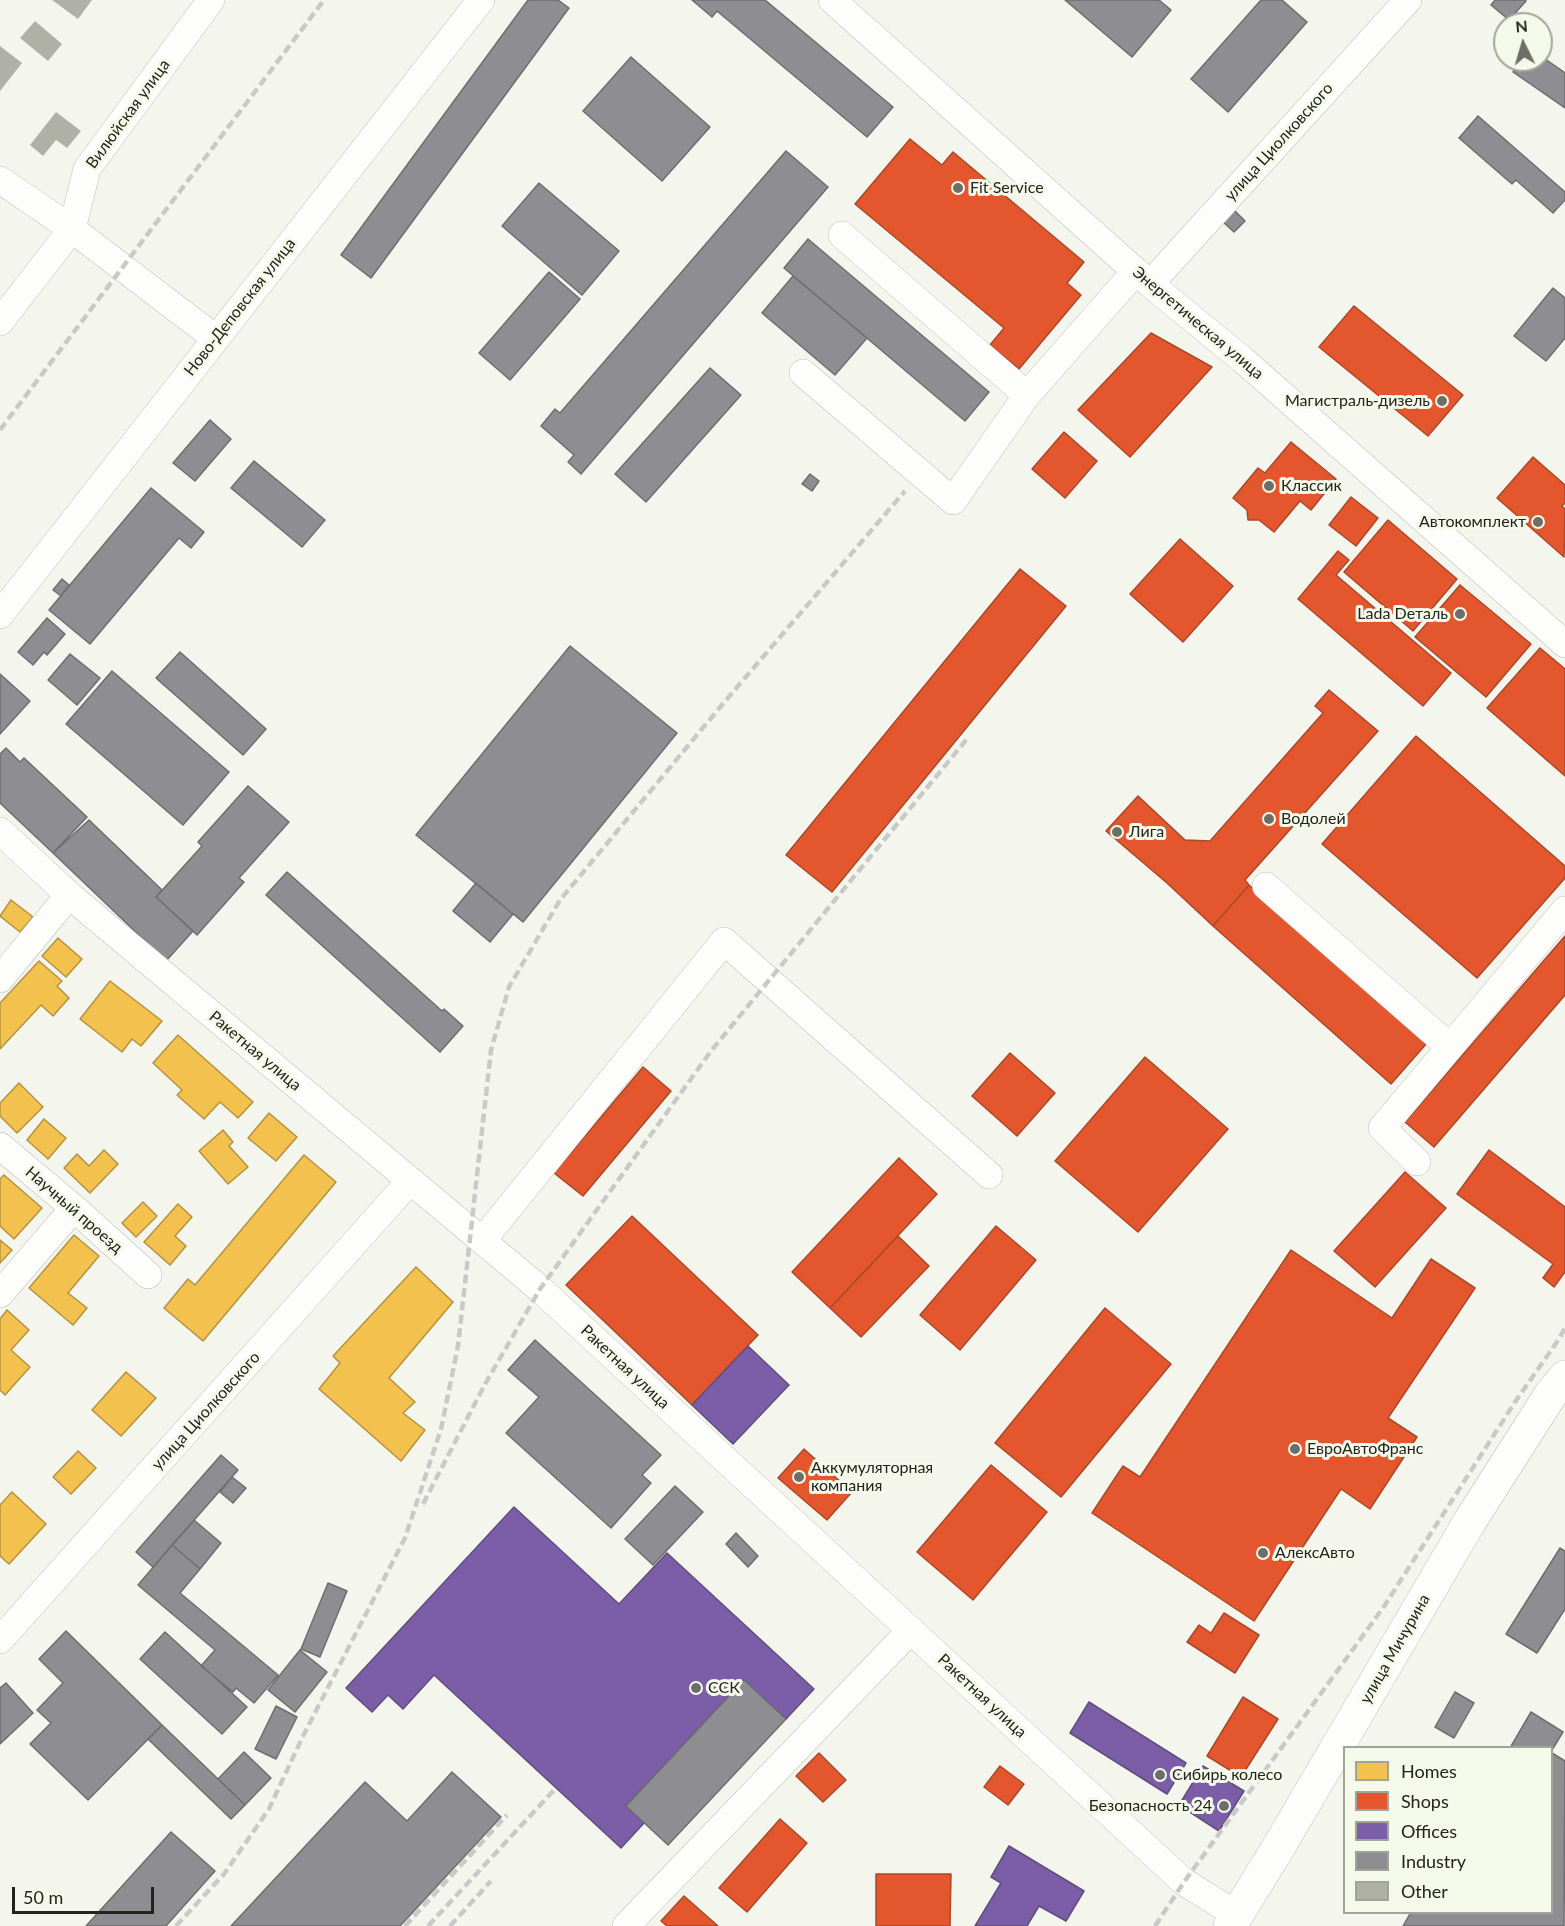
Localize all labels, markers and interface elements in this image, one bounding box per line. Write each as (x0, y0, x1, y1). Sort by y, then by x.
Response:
north arrow (1493, 12, 1553, 72)
text: N (1515, 16, 1529, 36)
street label: Вилюйская улица (82, 56, 174, 172)
street label: улица Циолковского (1221, 79, 1337, 205)
place label: Fit Service (970, 178, 1044, 198)
marker: Fit Service (951, 181, 965, 195)
street label: Ново-Деповская улица (180, 234, 300, 380)
street label: Энергетическая улица (1129, 263, 1267, 383)
place label: Магистраль-дизель (1285, 391, 1430, 411)
marker: Магистраль-дизель (1435, 394, 1449, 408)
place label: Классик (1281, 476, 1342, 496)
marker: Классик (1262, 479, 1276, 493)
place label: Автокомплект (1419, 512, 1526, 532)
marker: Автокомплект (1531, 515, 1545, 529)
place label: Lada Dеталь (1357, 604, 1448, 624)
marker: Lada Dеталь (1453, 607, 1467, 621)
place label: Водолей (1281, 809, 1346, 829)
marker: Водолей (1262, 812, 1276, 826)
place label: Лига (1129, 822, 1164, 842)
marker: Лига (1110, 825, 1124, 839)
street label: Ракетная улица (205, 1007, 305, 1095)
street label: Научный проезд (21, 1163, 127, 1257)
street label: Ракетная улица (577, 1321, 673, 1413)
street label: улица Циолковского (148, 1348, 264, 1474)
place label: ЕвроАвтоФранс (1307, 1439, 1423, 1459)
marker: ЕвроАвтоФранс (1288, 1442, 1302, 1456)
place label: Аккумуляторная компания (811, 1458, 933, 1496)
marker: Аккумуляторная компания (792, 1470, 806, 1484)
place label: АлексАвто (1275, 1543, 1355, 1563)
marker: АлексАвто (1256, 1546, 1270, 1560)
street label: улица Мичурина (1356, 1591, 1434, 1707)
street label: Ракетная улица (934, 1650, 1030, 1742)
place label: ССК (708, 1678, 740, 1698)
marker: ССК (689, 1681, 703, 1695)
legend (1343, 1746, 1553, 1914)
text: Homes (1401, 1760, 1457, 1782)
place label: Сибирь колесо (1172, 1765, 1282, 1785)
marker: Сибирь колесо (1153, 1768, 1167, 1782)
text: Shops (1401, 1790, 1449, 1812)
place label: Безопасность 24 (1089, 1796, 1212, 1816)
marker: Безопасность 24 (1217, 1799, 1231, 1813)
text: Offices (1401, 1820, 1457, 1842)
text: Industry (1401, 1850, 1466, 1872)
scale bar (15, 1875, 158, 1913)
text: Other (1401, 1880, 1448, 1902)
text: 50 m (23, 1886, 63, 1908)

